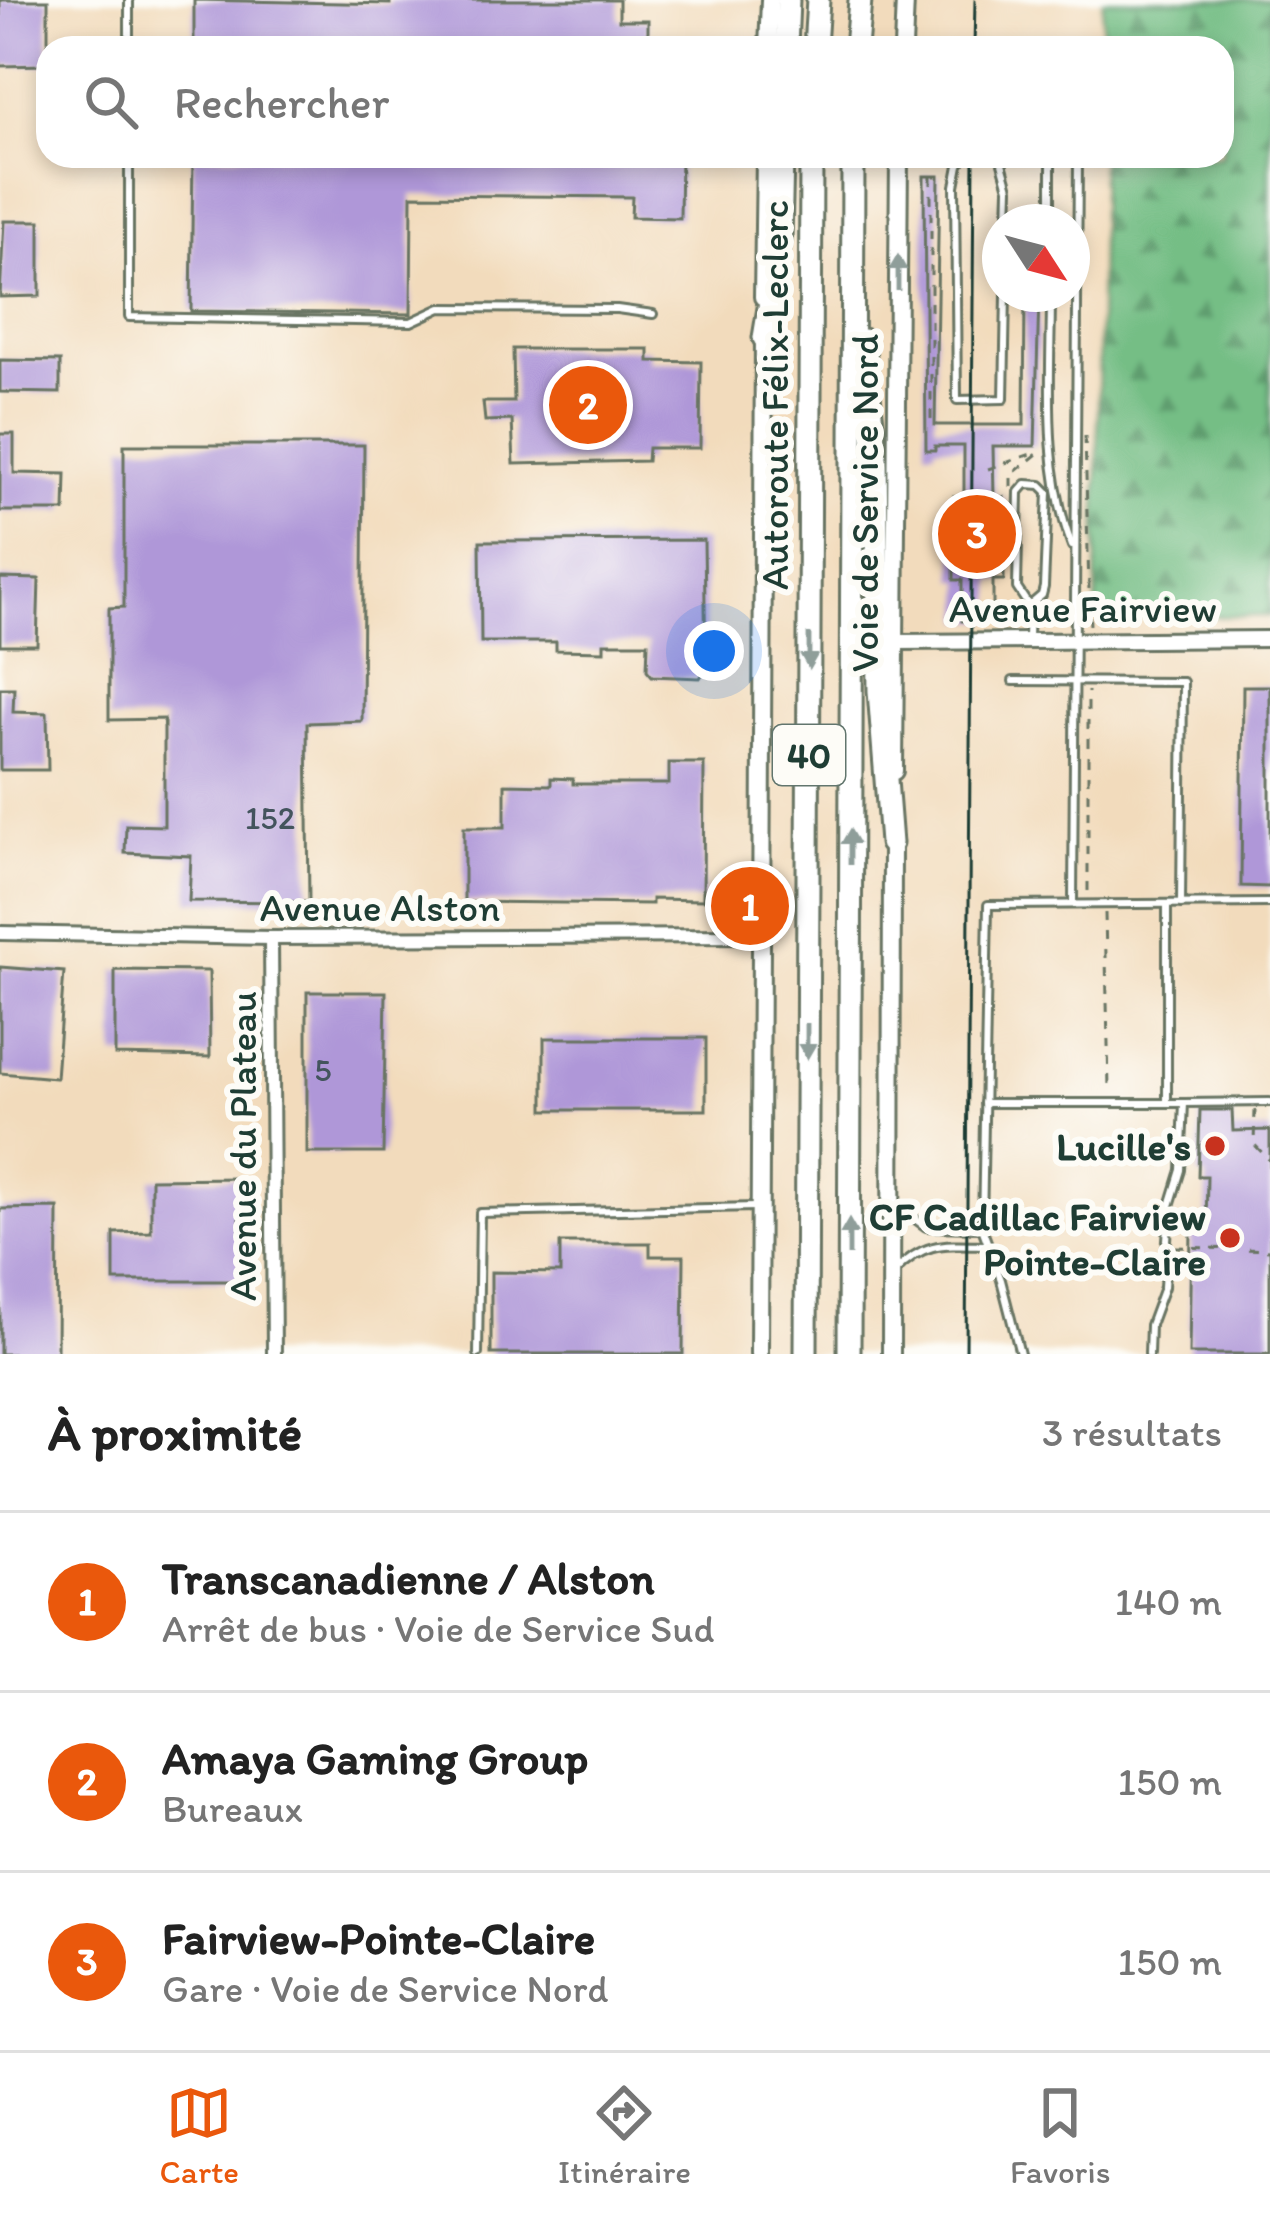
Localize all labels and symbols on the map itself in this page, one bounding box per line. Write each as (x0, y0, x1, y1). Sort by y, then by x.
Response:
street label: Autoroute Félix-Leclerc (751, 200, 798, 590)
north arrow (982, 204, 1090, 312)
one-way arrow (888, 253, 908, 291)
street label: Voie de Service Nord (841, 334, 888, 672)
pin: 2 (549, 360, 627, 450)
pin: 3 (938, 489, 1016, 579)
street label: Avenue Fairview (949, 585, 1217, 632)
your location (684, 621, 744, 681)
one-way arrow (799, 633, 819, 671)
road number: 40 (773, 725, 845, 785)
house number: 152 (245, 798, 295, 837)
one-way arrow (840, 827, 860, 865)
pin: 1 (711, 861, 789, 951)
street label: Avenue Alston (260, 884, 500, 931)
street label: Avenue du Plateau (219, 991, 266, 1301)
one-way arrow (797, 1023, 817, 1061)
house number: 5 (314, 1050, 332, 1089)
place label: Lucille's (1056, 1123, 1191, 1170)
marker: Lucille's (1202, 1133, 1228, 1159)
place label: CF Cadillac Fairview Pointe-Claire (869, 1193, 1206, 1285)
one-way arrow (839, 1217, 859, 1255)
marker: CF Cadillac Fairview Pointe-Claire (1217, 1225, 1243, 1251)

